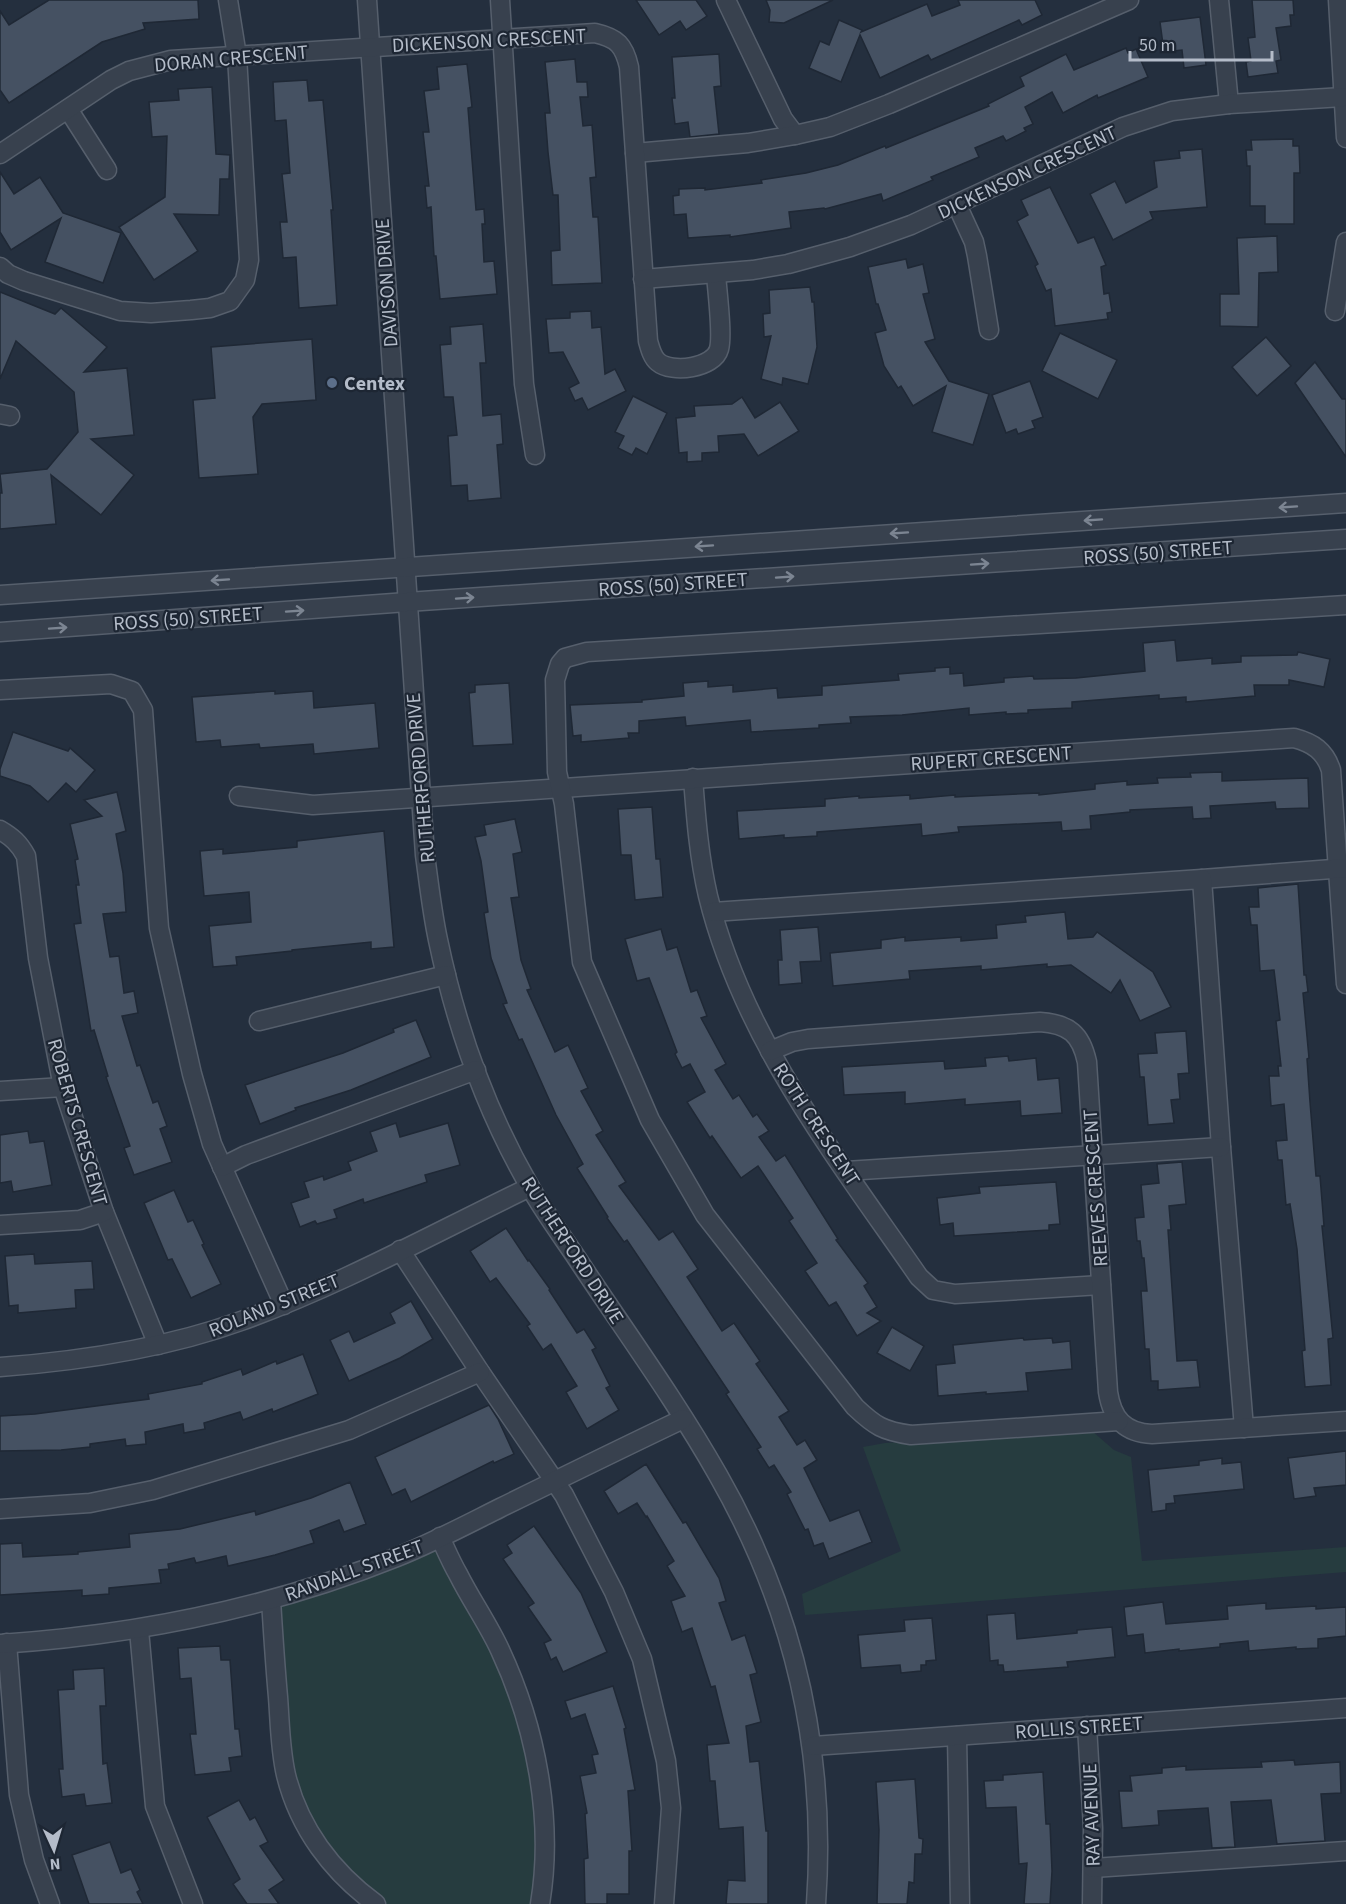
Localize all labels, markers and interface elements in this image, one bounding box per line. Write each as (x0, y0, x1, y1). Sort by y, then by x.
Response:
street label: DICKENSON CRESCENT (391, 22, 587, 60)
scale bar (1130, 24, 1272, 62)
text: 50 m (1139, 33, 1175, 58)
street label: DORAN CRESCENT (153, 38, 309, 80)
street label: DICKENSON CRESCENT (933, 119, 1122, 227)
street label: DAVISON DRIVE (369, 218, 405, 348)
place label: Centex (344, 370, 405, 398)
marker: Centex (325, 376, 339, 390)
one-way arrow (1278, 502, 1298, 513)
one-way arrow (1084, 515, 1104, 526)
one-way arrow (889, 528, 909, 539)
street label: ROSS (50) STREET (1082, 534, 1234, 572)
one-way arrow (694, 541, 714, 552)
one-way arrow (969, 558, 989, 569)
street label: ROSS (50) STREET (597, 566, 749, 604)
one-way arrow (775, 571, 795, 582)
one-way arrow (211, 575, 231, 586)
one-way arrow (455, 593, 474, 604)
street label: ROSS (50) STREET (112, 600, 264, 638)
one-way arrow (284, 605, 304, 616)
one-way arrow (48, 622, 68, 633)
street label: RUTHERFORD DRIVE (400, 692, 442, 864)
street label: RUPERT CRESCENT (909, 739, 1073, 779)
street label: ROBERTS CRESCENT (40, 1036, 114, 1209)
street label: ROTH CRESCENT (766, 1058, 867, 1192)
street label: REEVES CRESCENT (1077, 1108, 1115, 1268)
street label: RUTHERFORD DRIVE (514, 1171, 630, 1330)
street label: ROLAND STREET (205, 1267, 344, 1345)
street label: RANDALL STREET (281, 1533, 428, 1609)
street label: ROLLIS STREET (1014, 1710, 1144, 1746)
street label: RAY AVENUE (1076, 1763, 1108, 1867)
north arrow (24, 1820, 84, 1880)
text: N (49, 1853, 61, 1875)

